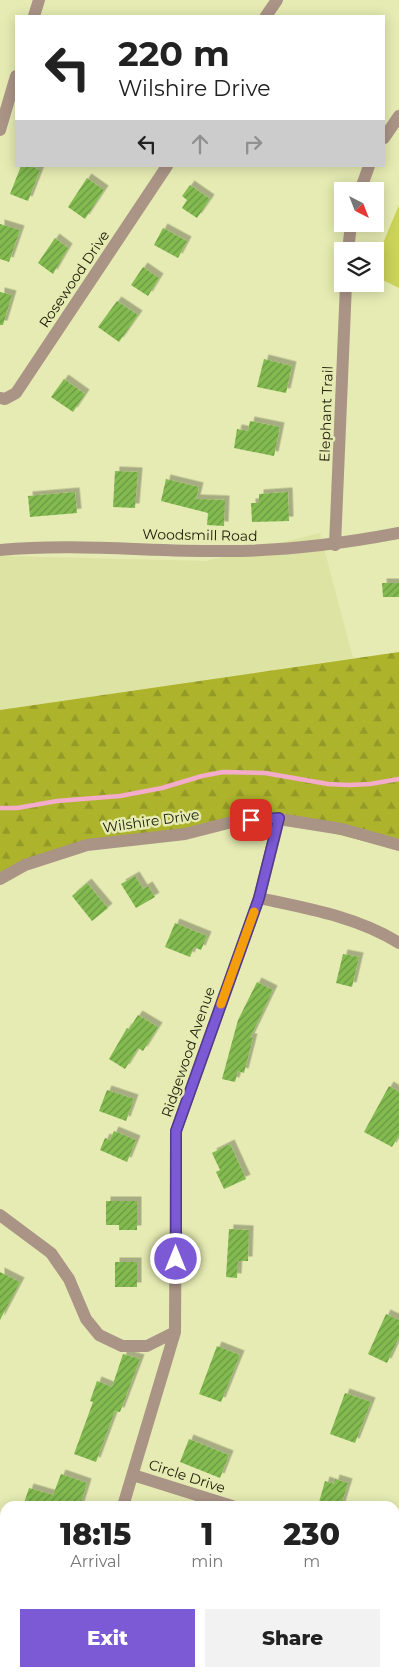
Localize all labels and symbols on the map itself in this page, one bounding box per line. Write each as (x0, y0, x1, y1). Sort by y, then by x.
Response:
north arrow (334, 182, 384, 232)
street label: Rosewood Drive (35, 227, 113, 331)
street label: Elephant Trail (315, 366, 337, 462)
street label: Woodsmill Road (142, 525, 258, 545)
pin (230, 799, 272, 841)
street label: Wilshire Drive (102, 805, 200, 837)
street label: Ridgewood Avenue (157, 984, 219, 1120)
position arrow (149, 1232, 201, 1284)
street label: Circle Drive (146, 1455, 228, 1497)

